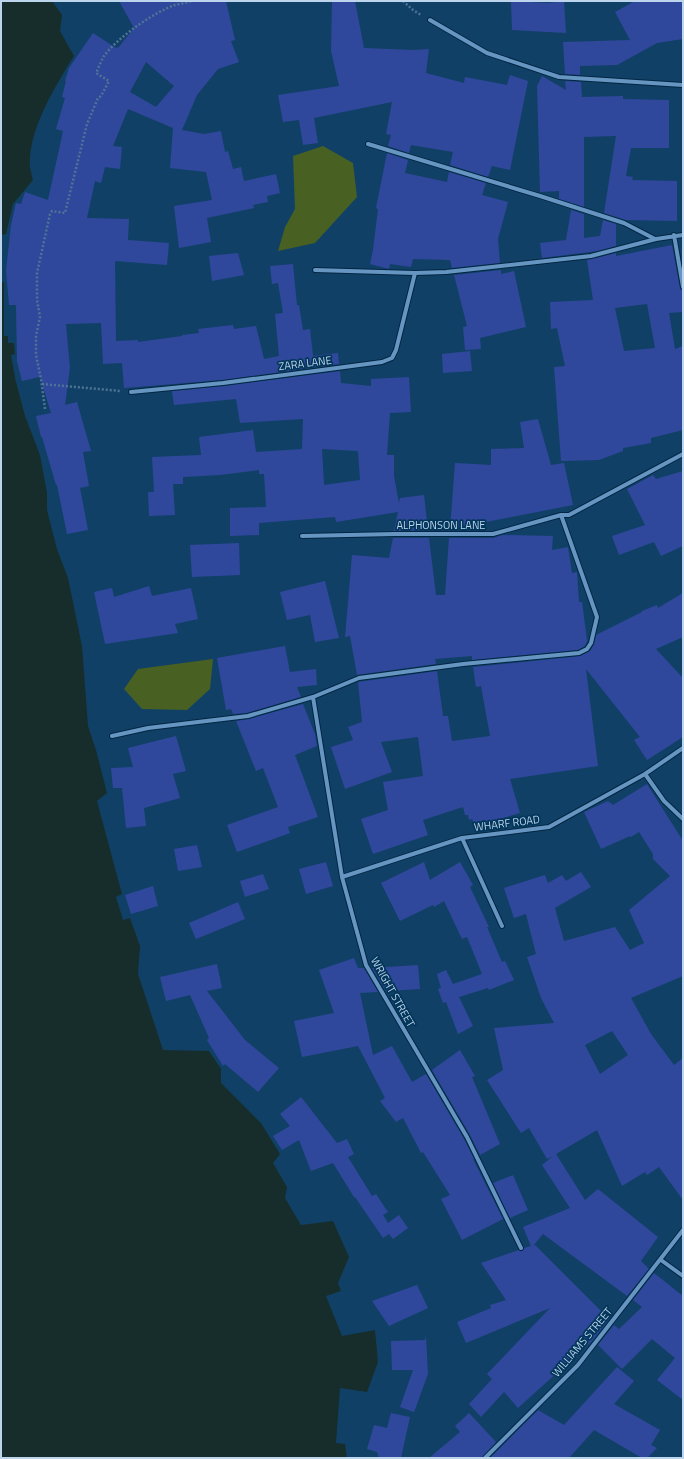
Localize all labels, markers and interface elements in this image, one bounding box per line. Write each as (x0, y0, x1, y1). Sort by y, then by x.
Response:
street label: ZARA LANE (277, 352, 333, 374)
street label: ALPHONSON LANE (397, 517, 485, 533)
street label: WHARF ROAD (473, 811, 541, 835)
street label: WRIGHT STREET (367, 954, 419, 1030)
street label: WILLIAMS STREET (548, 1304, 616, 1380)

